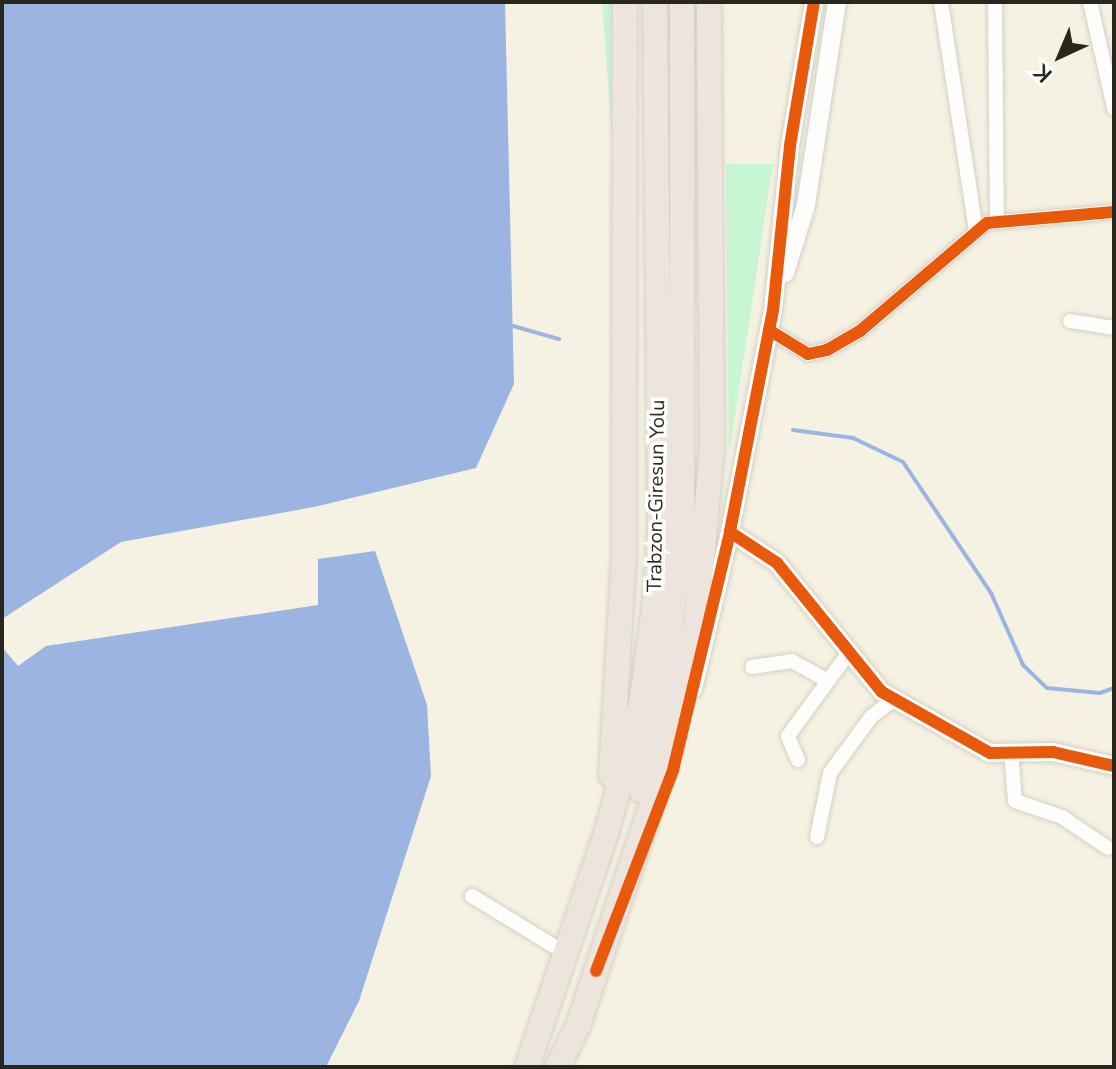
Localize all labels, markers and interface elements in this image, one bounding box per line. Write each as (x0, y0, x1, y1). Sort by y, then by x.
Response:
north arrow (1020, 16, 1100, 96)
text: K (1028, 57, 1059, 89)
street label: Trabzon-Giresun Yolu (642, 400, 670, 592)

